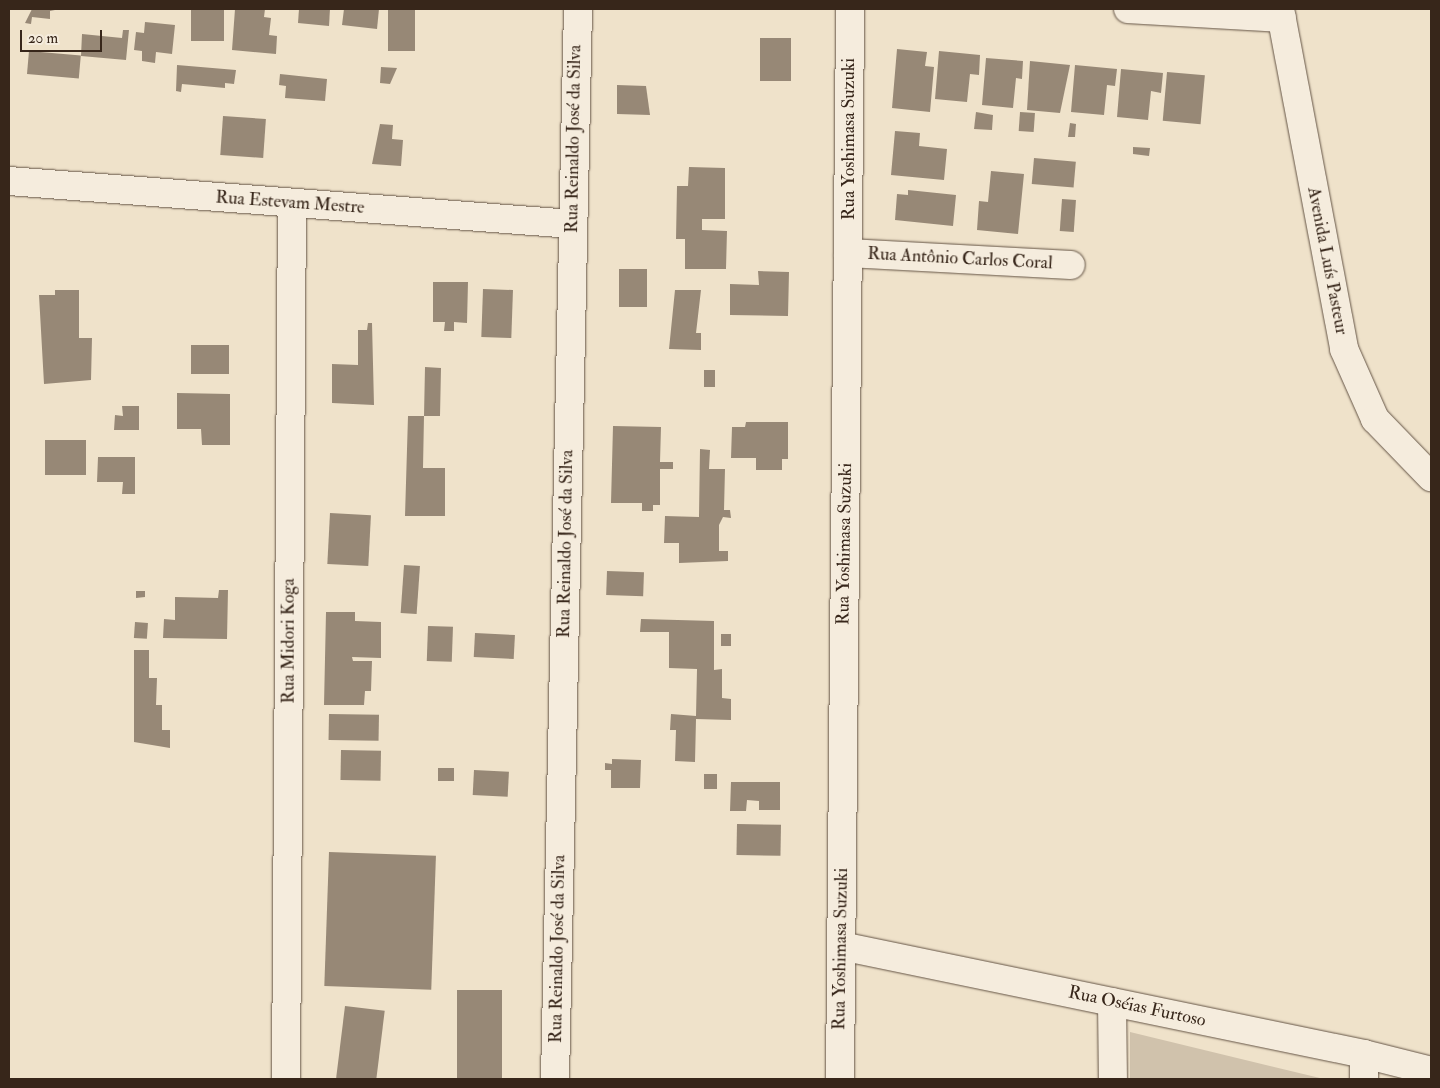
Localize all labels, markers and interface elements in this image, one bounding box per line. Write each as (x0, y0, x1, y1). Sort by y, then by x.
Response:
scale bar (22, 20, 105, 52)
text: 20 m (28, 29, 58, 48)
street label: Rua Reinaldo José da Silva (562, 45, 586, 233)
street label: Rua Yoshimasa Suzuki (838, 58, 860, 220)
street label: Avenida Luís Pasteur (1302, 185, 1352, 337)
street label: Rua Estevam Mestre (215, 187, 365, 219)
street label: Rua Antônio Carlos Coral (867, 243, 1053, 275)
street label: Rua Reinaldo José da Silva (554, 450, 578, 638)
street label: Rua Yoshimasa Suzuki (833, 463, 857, 625)
street label: Rua Midori Koga (278, 578, 300, 704)
street label: Rua Reinaldo José da Silva (546, 855, 570, 1043)
street label: Rua Yoshimasa Suzuki (829, 868, 853, 1030)
street label: Rua Oséias Furtoso (1066, 982, 1208, 1032)

